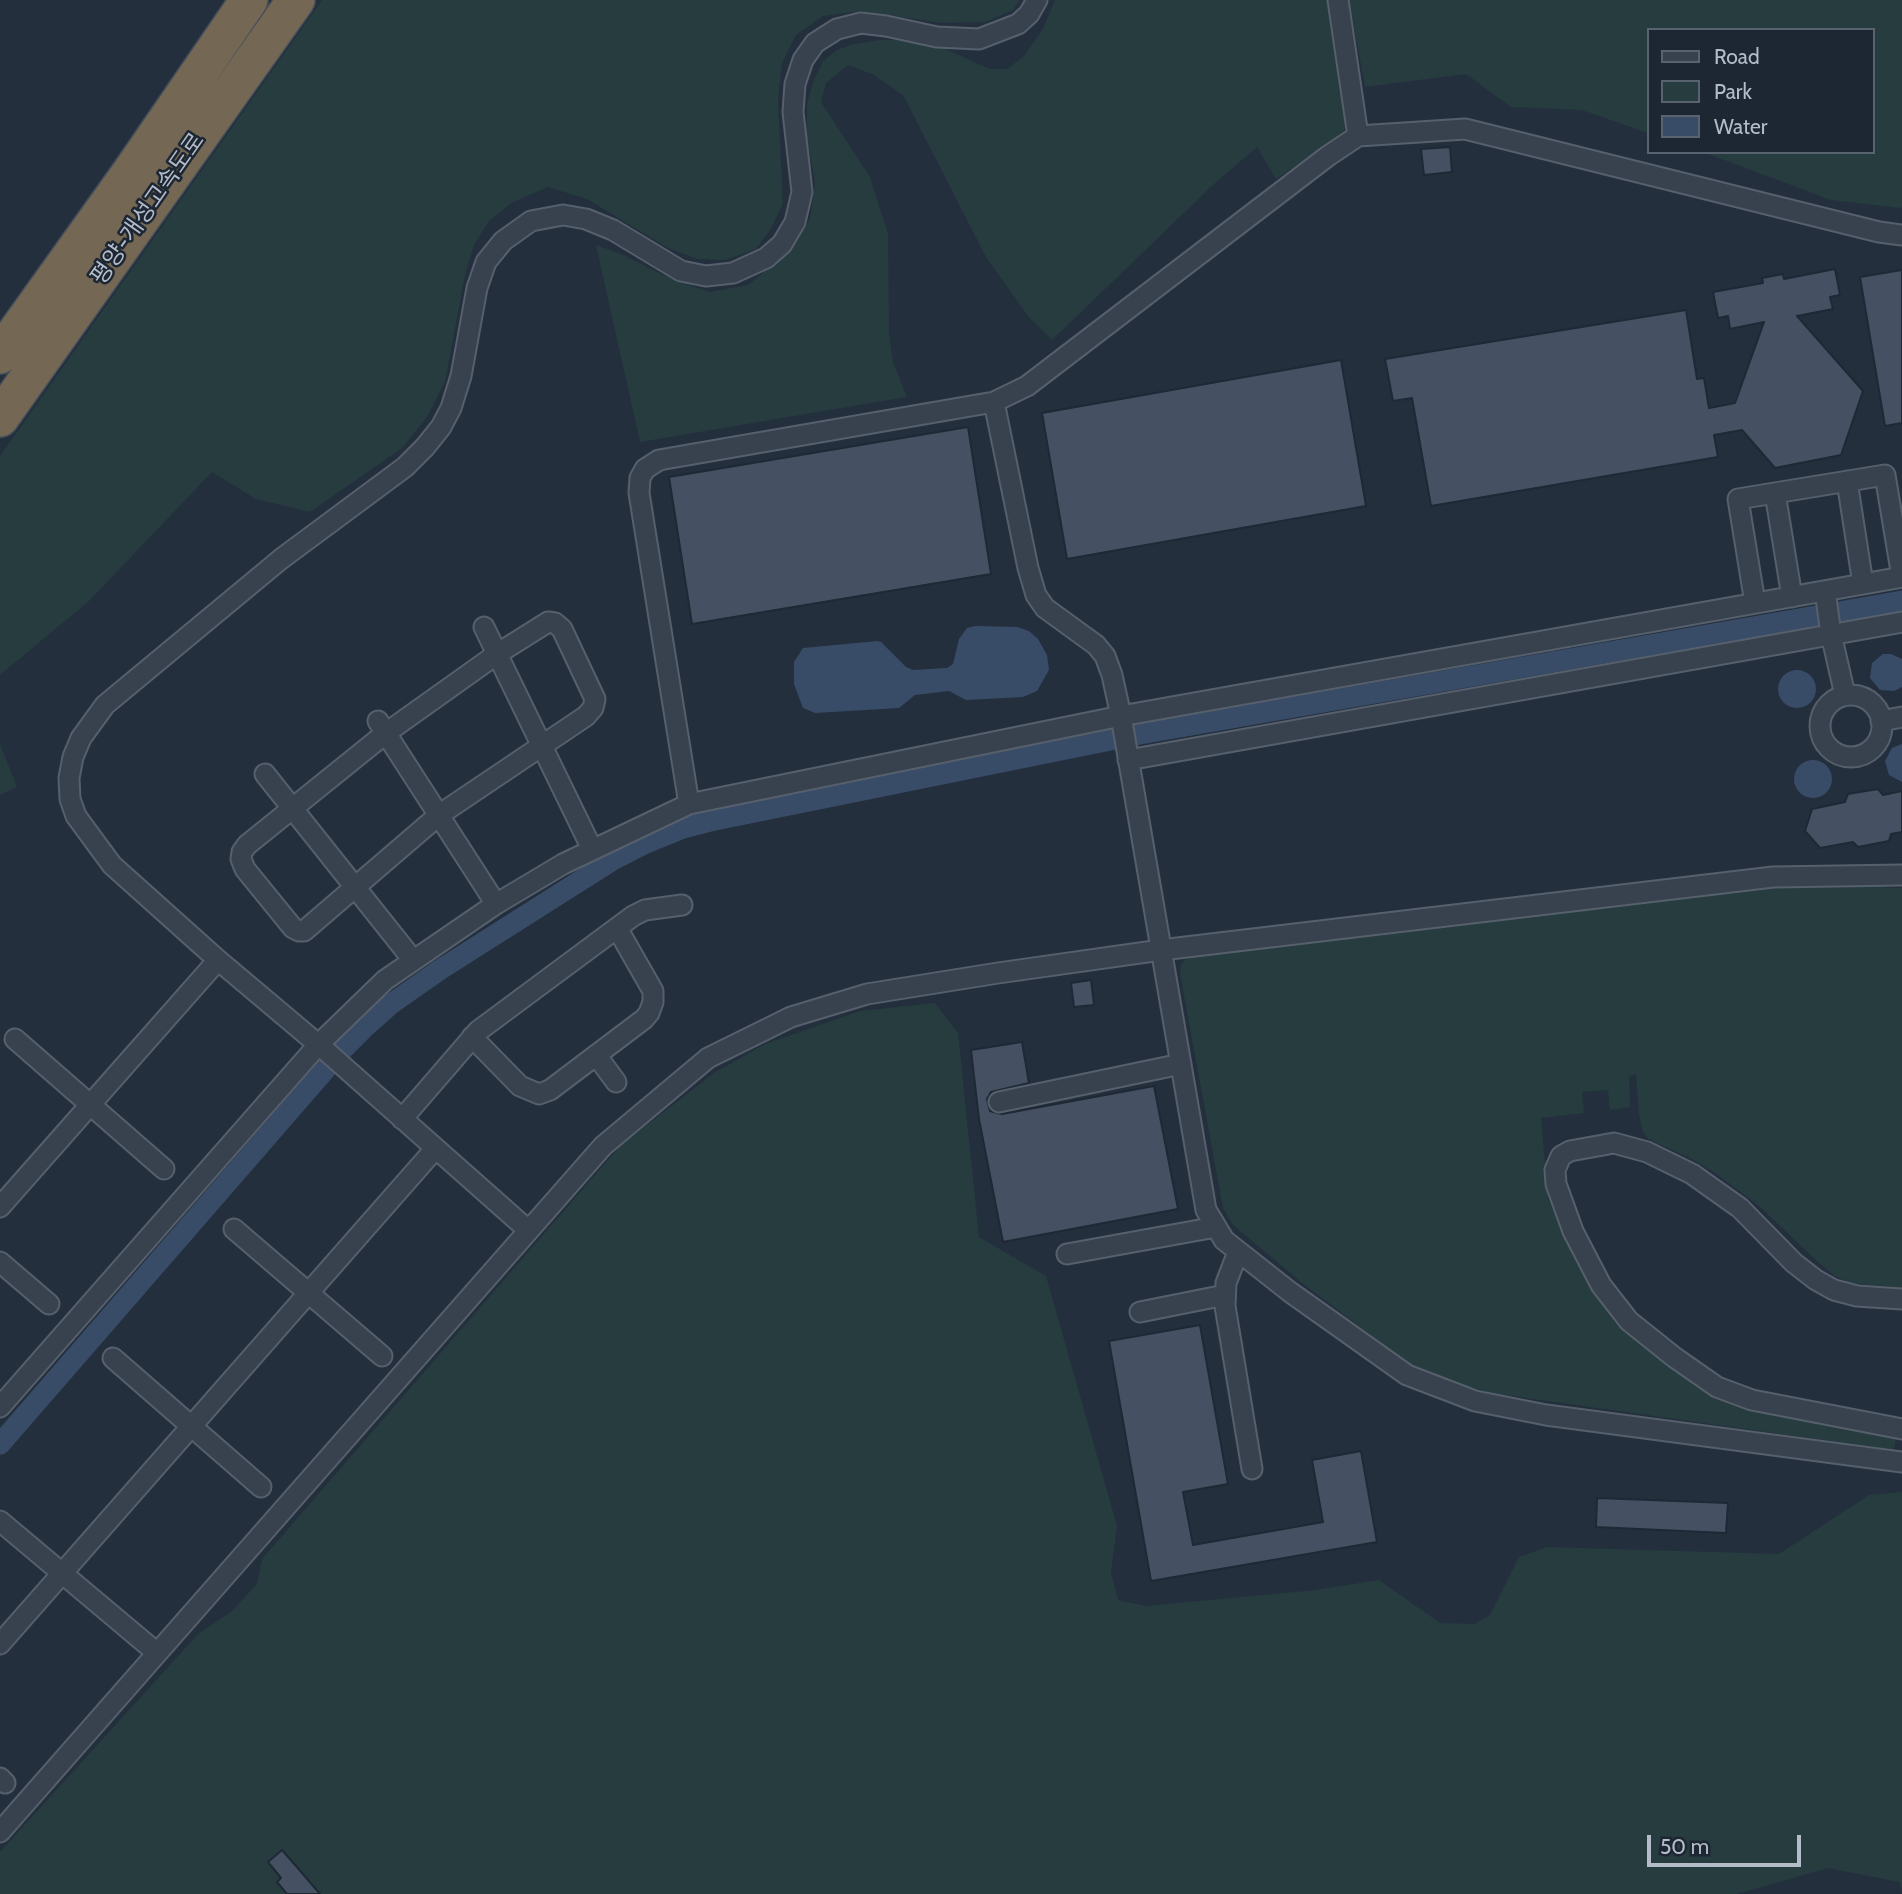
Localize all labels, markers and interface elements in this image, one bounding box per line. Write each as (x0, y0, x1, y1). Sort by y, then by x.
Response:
legend (1646, 28, 1874, 154)
text: Road (1714, 44, 1760, 69)
text: Park (1714, 79, 1752, 104)
text: Water (1714, 114, 1767, 139)
street label: 평양-개성고속도로 (85, 128, 211, 290)
scale bar (1650, 1820, 1804, 1864)
text: 50 m (1660, 1834, 1709, 1859)

